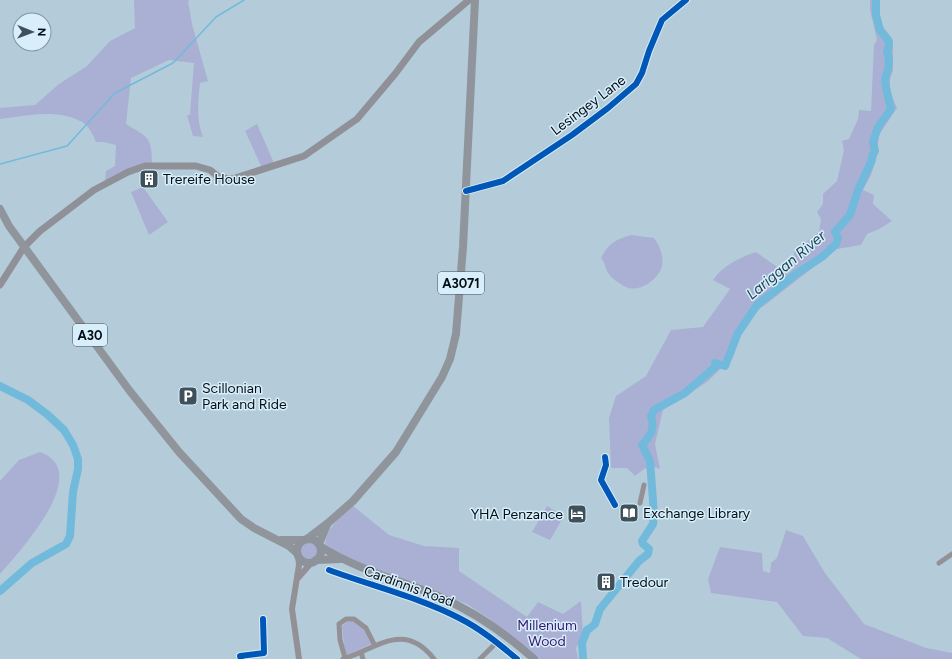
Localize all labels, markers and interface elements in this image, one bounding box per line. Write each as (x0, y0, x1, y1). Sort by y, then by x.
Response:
north arrow (12, 12, 52, 52)
text: N (35, 28, 48, 37)
street label: Lesingey Lane (548, 72, 629, 139)
building icon: Trereife House (138, 168, 160, 190)
place label: Trereife House (163, 171, 255, 188)
water label: Lariggan River (743, 226, 830, 303)
road number: A3071 (438, 272, 484, 294)
road number: A30 (73, 324, 107, 346)
place label: Scillonian Park and Ride (202, 380, 287, 413)
parking icon: Scillonian Park and Ride (177, 385, 199, 407)
library icon: Exchange Library (618, 502, 640, 524)
hotel icon: YHA Penzance (566, 503, 588, 525)
place label: Exchange Library (643, 505, 751, 522)
place label: YHA Penzance (471, 506, 563, 523)
street label: Cardinnis Road (362, 562, 456, 611)
building icon: Tredour (595, 571, 617, 593)
place label: Tredour (620, 574, 669, 591)
park label: Millenium Wood (517, 617, 577, 650)

